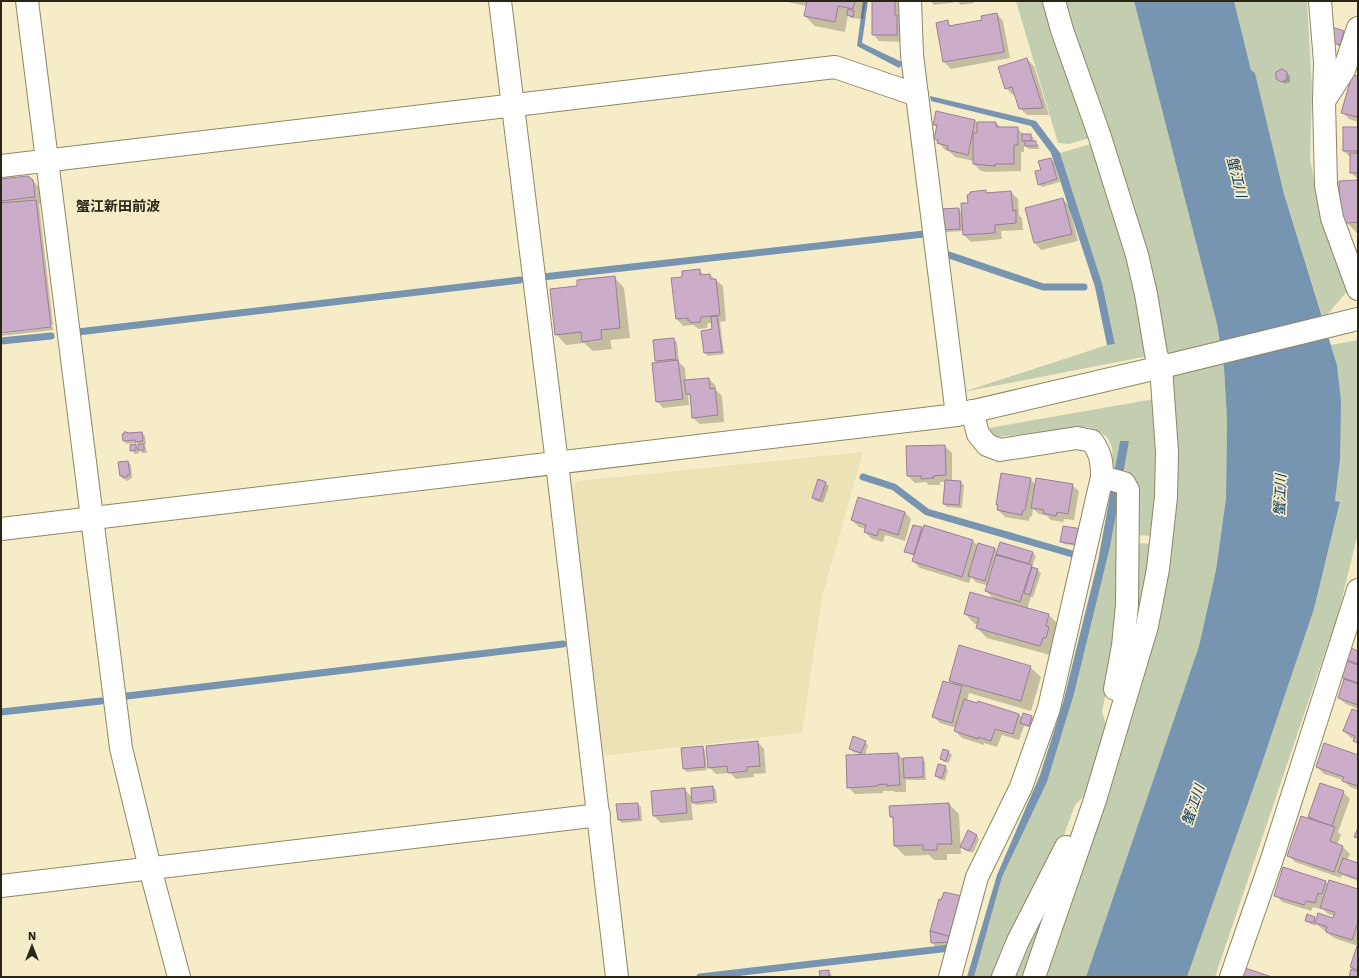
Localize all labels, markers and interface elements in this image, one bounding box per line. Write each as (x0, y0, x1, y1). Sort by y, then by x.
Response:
water label: 蟹江川 (1224, 155, 1250, 201)
district label: 蟹江新田前波 (76, 198, 160, 214)
water label: 蟹江川 (1271, 472, 1289, 516)
water label: 蟹江川 (1179, 781, 1208, 827)
north arrow (12, 926, 52, 966)
text: N (28, 930, 36, 943)

